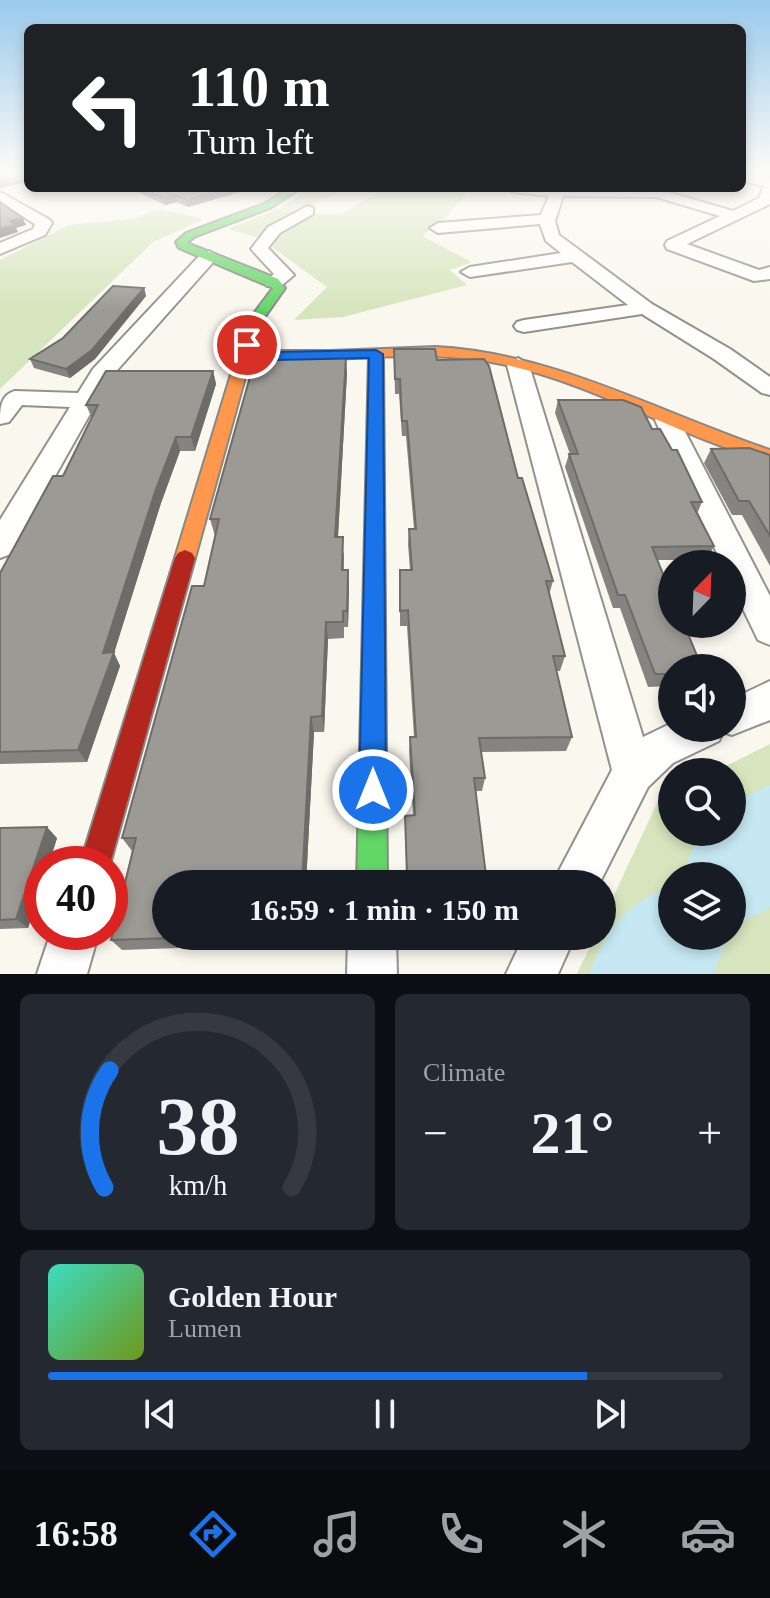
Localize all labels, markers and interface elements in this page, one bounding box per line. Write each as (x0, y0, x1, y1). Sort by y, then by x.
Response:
icon: left (56, 56, 160, 160)
text: 110 m (188, 56, 330, 118)
text: Turn left (188, 122, 314, 162)
pin (213, 311, 281, 379)
icon: arrive (225, 323, 269, 367)
north arrow (658, 550, 746, 638)
map controls (658, 550, 746, 950)
button: sound (658, 654, 746, 742)
position arrow (331, 748, 415, 832)
button: search (658, 758, 746, 846)
speed limit sign: 40 (24, 846, 128, 950)
button: layers (658, 862, 746, 950)
text: 16:59 · 1 min · 150 m (249, 893, 519, 926)
text: Climate (423, 1058, 505, 1087)
text: 38 (156, 1080, 239, 1172)
text: 21° (531, 1100, 615, 1166)
text: − (423, 1109, 448, 1158)
text: + (697, 1109, 722, 1158)
text: km/h (168, 1170, 227, 1201)
text: Golden Hour (168, 1280, 337, 1313)
text: Lumen (168, 1314, 242, 1343)
icon: previous (138, 1392, 182, 1436)
icon: pause (363, 1392, 407, 1436)
icon: next (588, 1392, 632, 1436)
icon: directions (185, 1506, 241, 1562)
icon: music (309, 1506, 365, 1562)
icon: phone (433, 1506, 489, 1562)
icon: climate (556, 1506, 612, 1562)
icon: car (680, 1506, 736, 1562)
text: 16:58 (34, 1514, 118, 1554)

